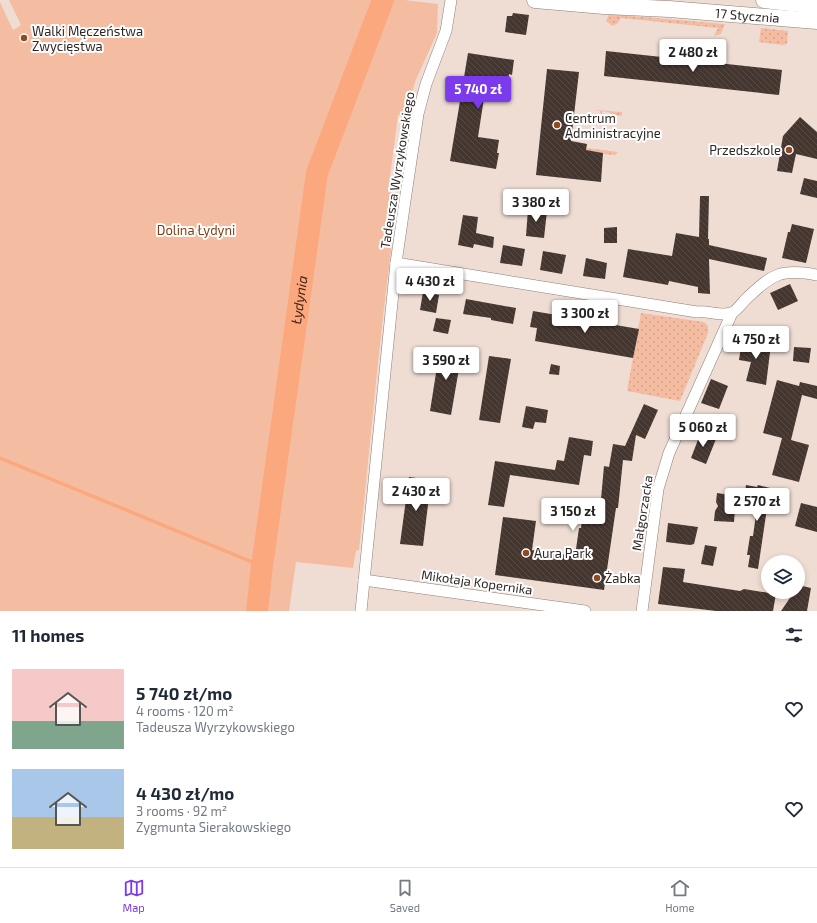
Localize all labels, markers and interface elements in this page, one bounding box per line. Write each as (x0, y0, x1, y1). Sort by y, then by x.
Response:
street label: 17 Stycznia (715, 5, 780, 26)
place label: Walki Męczeństwa Zwycięstwa (32, 23, 143, 54)
marker: Walki Męczeństwa Zwycięstwa (19, 33, 29, 43)
pin: 2 480 zł (652, 39, 734, 73)
text: 2 480 zł (668, 44, 718, 60)
pin: 5 740 zł (437, 76, 519, 110)
text: 5 740 zł (454, 81, 502, 97)
street label: Tadeusza Wyrzykowskiego (377, 90, 417, 250)
place label: Centrum Administracyjne (565, 110, 661, 141)
marker: Centrum Administracyjne (552, 120, 562, 130)
place label: Przedszkole (709, 142, 781, 158)
marker: Przedszkole (784, 145, 794, 155)
pin: 3 380 zł (495, 189, 577, 223)
text: 3 380 zł (512, 194, 560, 210)
park label: Dolina Łydyni (157, 222, 235, 238)
pin: 4 430 zł (389, 268, 471, 302)
text: 4 430 zł (405, 273, 455, 289)
water label: Łydynia (287, 274, 311, 325)
pin: 3 300 zł (544, 300, 626, 334)
text: 3 300 zł (561, 305, 609, 321)
pin: 4 750 zł (715, 326, 797, 360)
text: 4 750 zł (732, 331, 780, 347)
pin: 3 590 zł (405, 347, 487, 381)
text: 3 590 zł (422, 352, 470, 368)
pin: 5 060 zł (662, 414, 744, 448)
text: 5 060 zł (679, 419, 727, 435)
street label: Małgorzacka (628, 474, 656, 552)
pin: 2 430 zł (375, 478, 457, 512)
text: 2 430 zł (392, 483, 440, 499)
pin: 2 570 zł (716, 488, 798, 522)
text: 2 570 zł (734, 493, 780, 509)
pin: 3 150 zł (532, 498, 614, 532)
text: 3 150 zł (550, 503, 596, 519)
place label: Aura Park (534, 545, 592, 561)
marker: Aura Park (521, 548, 531, 558)
map controls (761, 555, 805, 599)
button: layers (761, 555, 805, 599)
street label: Mikołaja Kopernika (420, 566, 534, 598)
place label: Żabka (605, 570, 641, 586)
marker: Żabka (592, 573, 602, 583)
icon: filters (783, 624, 805, 646)
text: 11 homes (12, 625, 84, 645)
text: 5 740 zł/mo (136, 683, 232, 703)
icon: home (44, 685, 92, 733)
icon: heart (783, 698, 805, 720)
text: 4 rooms · 120 m² (136, 703, 234, 719)
text: Tadeusza Wyrzykowskiego (136, 719, 295, 735)
text: 4 430 zł/mo (136, 783, 234, 803)
icon: home (44, 785, 92, 833)
icon: heart (783, 798, 805, 820)
text: 3 rooms · 92 m² (136, 803, 227, 819)
text: Zygmunta Sierakowskiego (136, 819, 291, 835)
tab: Map (123, 877, 145, 914)
tab: Saved (390, 877, 420, 914)
tab: Home (665, 877, 694, 914)

